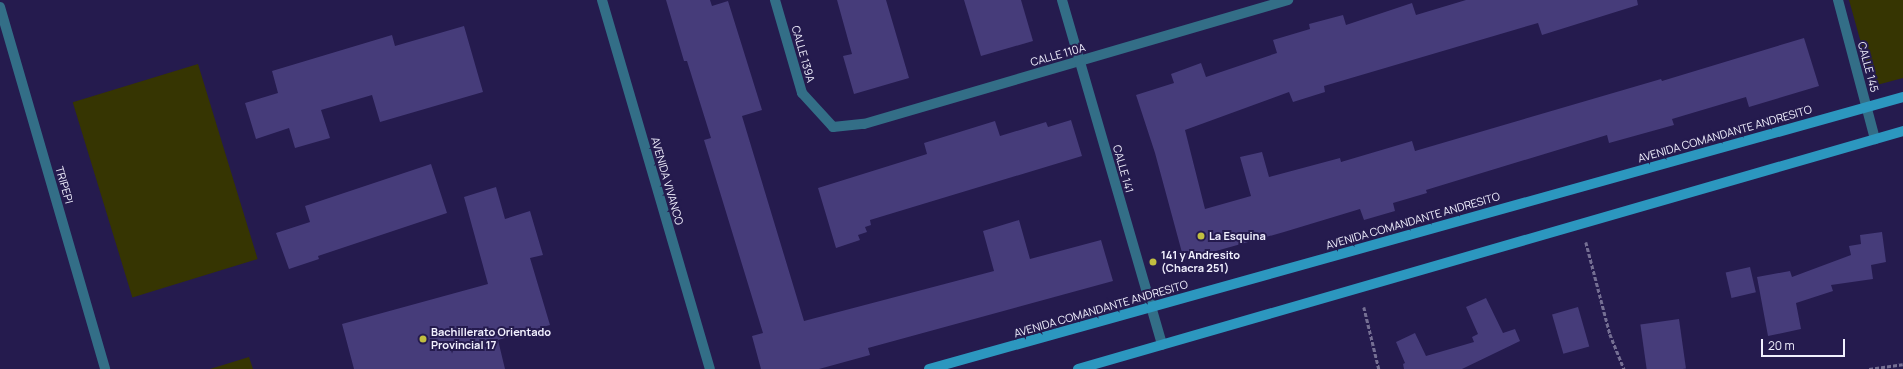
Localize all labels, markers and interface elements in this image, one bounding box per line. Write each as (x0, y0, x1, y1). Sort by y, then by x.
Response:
street label: CALLE 139A (789, 24, 817, 84)
street label: CALLE 145 (1855, 40, 1881, 94)
street label: CALLE 110A (1029, 41, 1087, 69)
street label: AVENIDA COMANDANTE ANDRESITO (1636, 103, 1814, 165)
street label: AVENIDA VIVANCO (648, 135, 686, 227)
street label: CALLE 141 (1110, 143, 1136, 195)
street label: TRIPEPI (52, 165, 76, 205)
street label: AVENIDA COMANDANTE ANDRESITO (1324, 190, 1502, 252)
place label: La Esquina (1209, 229, 1266, 243)
marker: La Esquina (1196, 231, 1206, 241)
place label: 141 y Andresito (Chacra 251) (1161, 249, 1240, 275)
marker: 141 y Andresito (Chacra 251) (1148, 257, 1158, 267)
street label: AVENIDA COMANDANTE ANDRESITO (1012, 278, 1190, 340)
place label: Bachillerato Orientado Provincial 17 (431, 326, 551, 352)
scale bar (1763, 331, 1847, 357)
marker: Bachillerato Orientado Provincial 17 (418, 334, 428, 344)
text: 20 m (1768, 337, 1795, 354)

